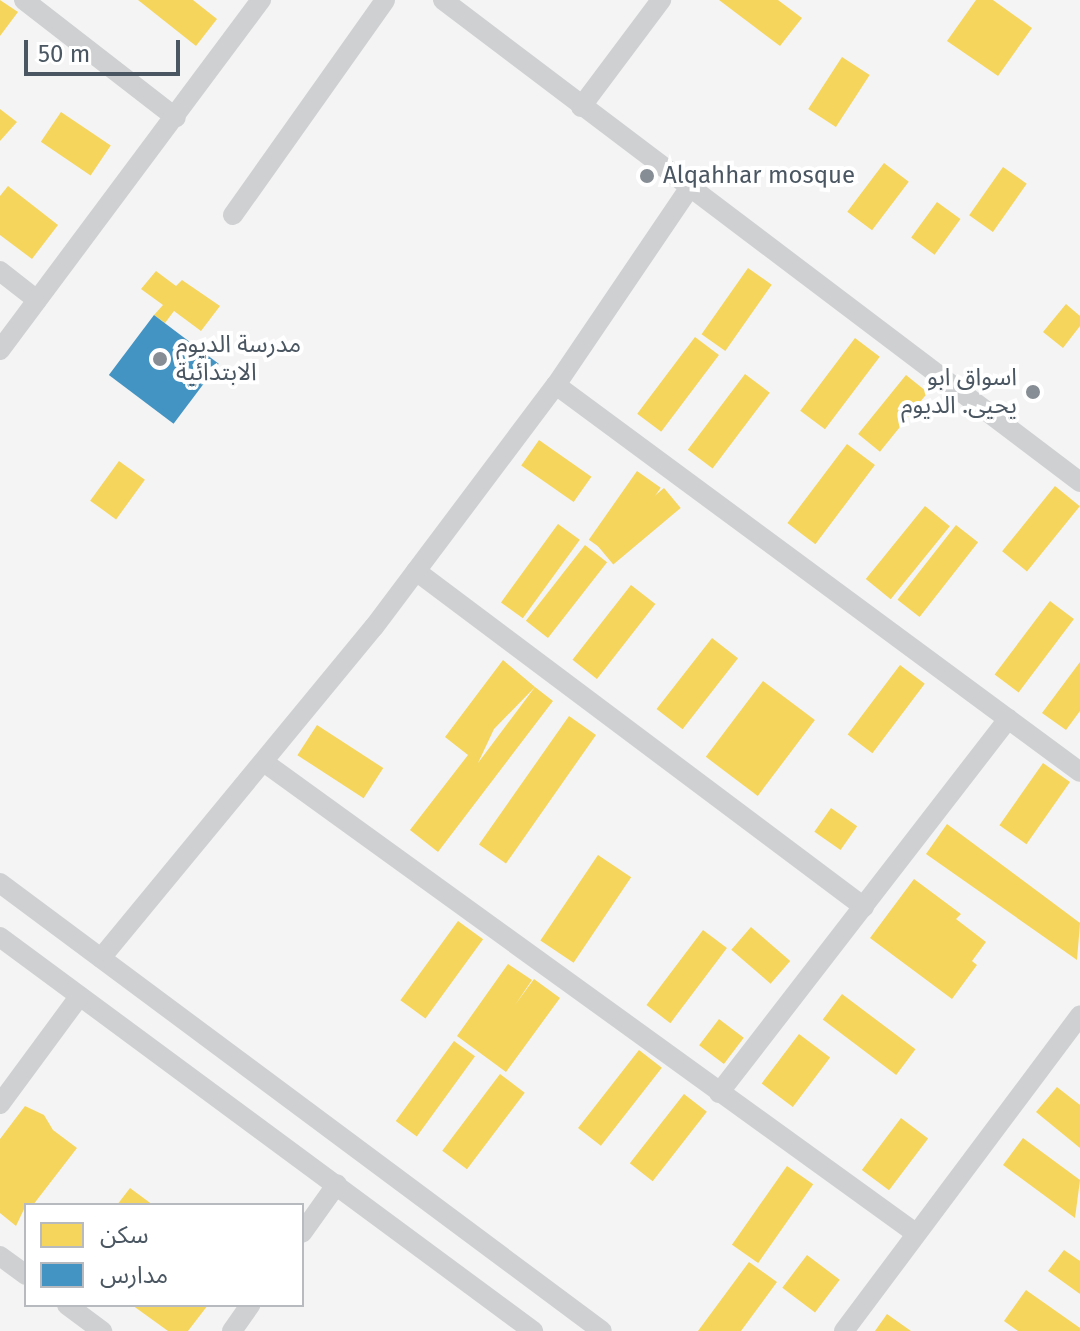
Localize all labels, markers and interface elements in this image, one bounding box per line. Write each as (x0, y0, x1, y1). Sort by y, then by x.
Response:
scale bar (28, 24, 184, 74)
text: 50 m (38, 40, 90, 68)
place label: Alqahhar mosque (663, 162, 855, 190)
marker: Alqahhar mosque (638, 167, 656, 185)
place label: مدرسة الديوم الابتدائية (176, 331, 301, 387)
marker: مدرسة الديوم الابتدائية (151, 350, 169, 368)
place label: اسواق ابو يحيى. الديوم (901, 364, 1017, 420)
marker: اسواق ابو يحيى. الديوم (1024, 383, 1042, 401)
legend (24, 1203, 304, 1307)
text: سكن (100, 1221, 149, 1249)
text: مدارس (100, 1261, 168, 1289)

